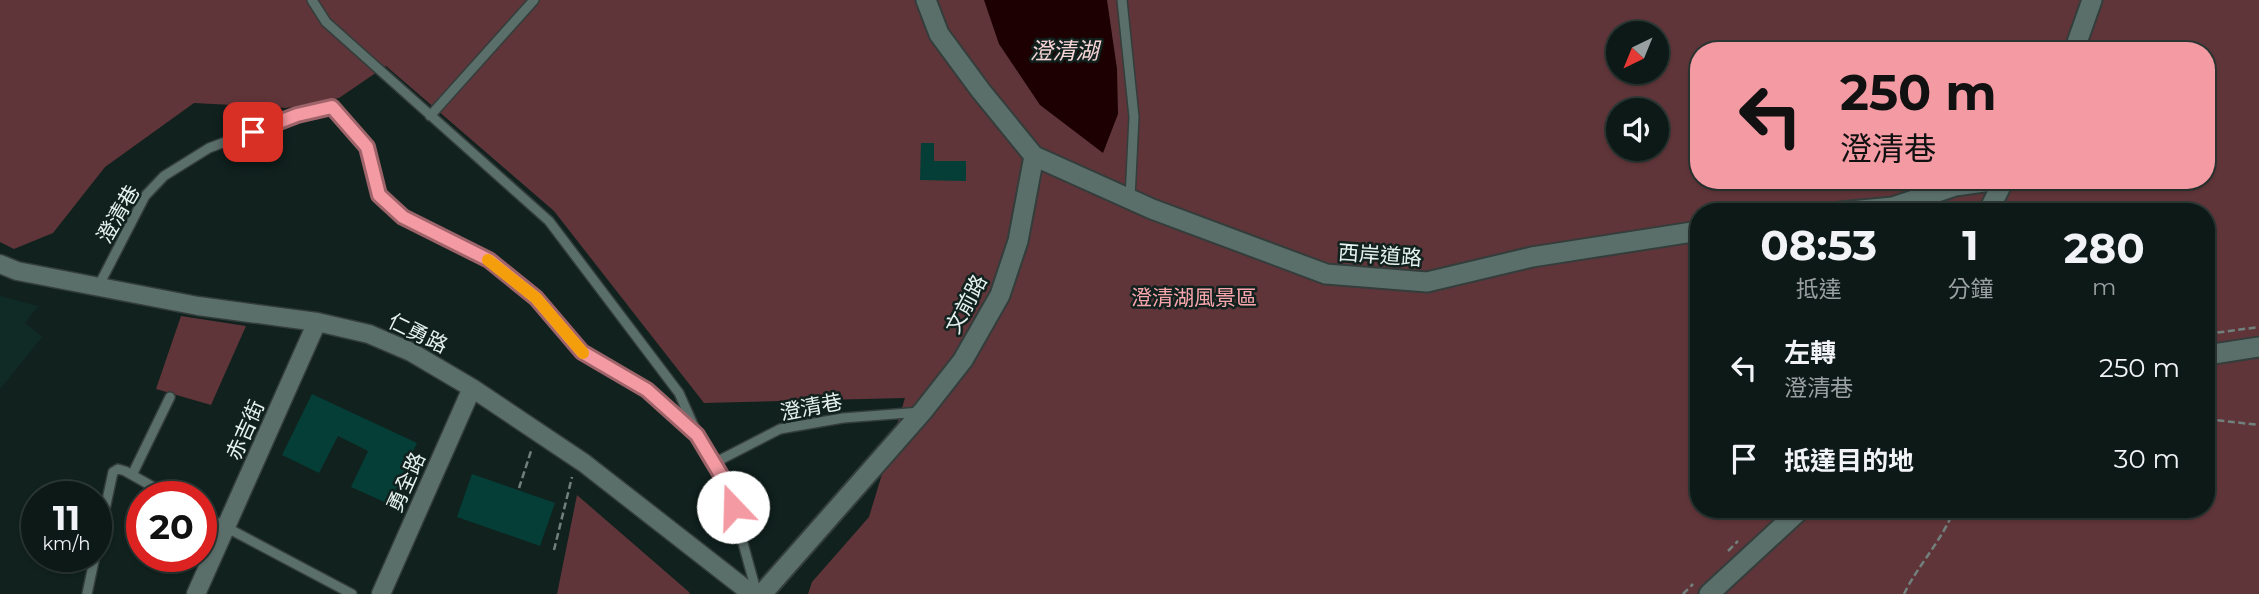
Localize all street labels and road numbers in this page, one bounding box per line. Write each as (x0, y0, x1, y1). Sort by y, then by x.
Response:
street label: 澄清巷 (91, 180, 145, 248)
street label: 西岸道路 (1337, 240, 1423, 270)
street label: 文前路 (940, 270, 992, 338)
street label: 仁勇路 (384, 308, 452, 358)
street label: 澄清巷 (778, 389, 844, 425)
street label: 赤吉街 (221, 396, 269, 464)
street label: 勇全路 (382, 448, 430, 516)

